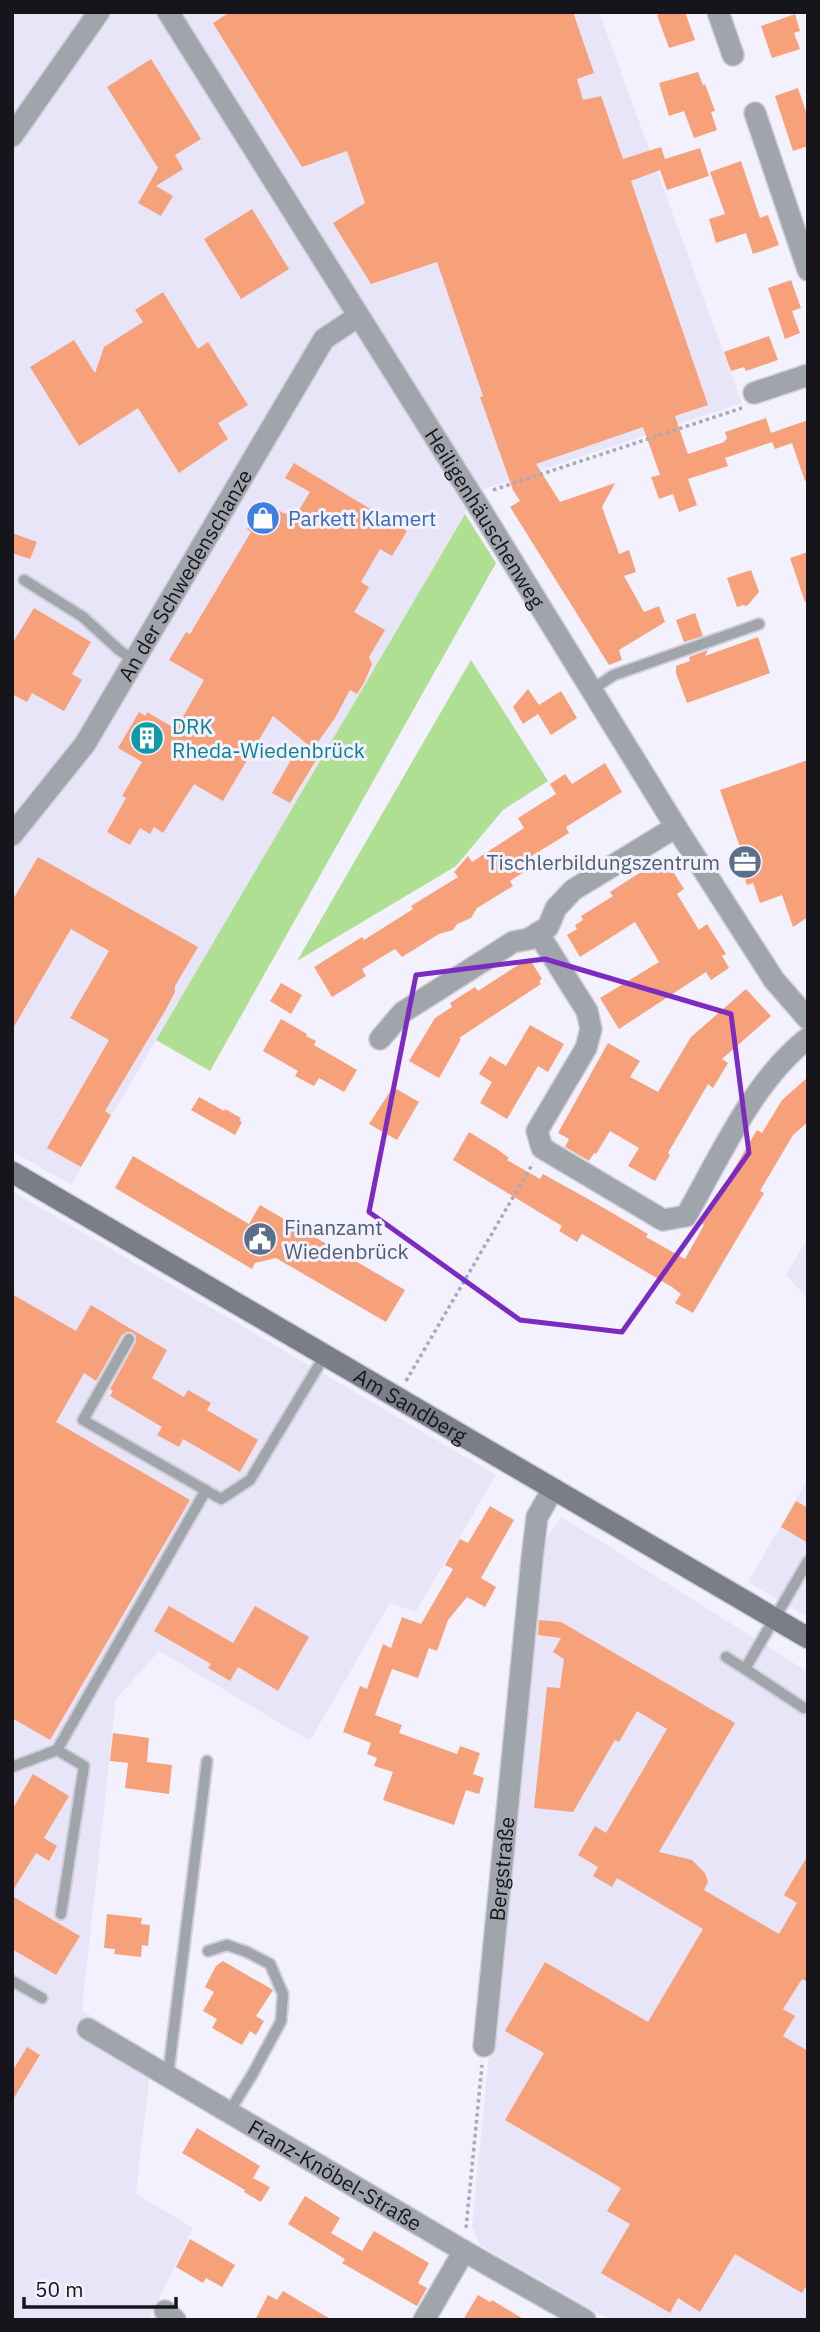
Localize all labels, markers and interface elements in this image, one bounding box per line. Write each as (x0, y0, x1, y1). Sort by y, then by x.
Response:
street label: Heiligenhäuschenweg (419, 423, 552, 613)
street label: An der Schwedenschanze (111, 464, 258, 686)
shop icon: Parkett Klamert (244, 499, 282, 537)
place label: Parkett Klamert (288, 504, 436, 532)
place label: DRK Rheda-Wiedenbrück (172, 712, 365, 764)
building icon: DRK Rheda-Wiedenbrück (128, 719, 166, 757)
office icon: Tischlerbildungszentrum (726, 843, 764, 881)
place label: Tischlerbildungszentrum (486, 848, 720, 876)
place label: Finanzamt Wiedenbrück (284, 1213, 409, 1265)
public building icon: Finanzamt Wiedenbrück (241, 1220, 279, 1258)
street label: Am Sandberg (349, 1361, 472, 1449)
street label: Bergstraße (482, 1815, 521, 1922)
street label: Franz-Knöbel-Straße (243, 2113, 427, 2237)
scale bar (24, 2266, 177, 2310)
text: 50 m (35, 2275, 84, 2303)

